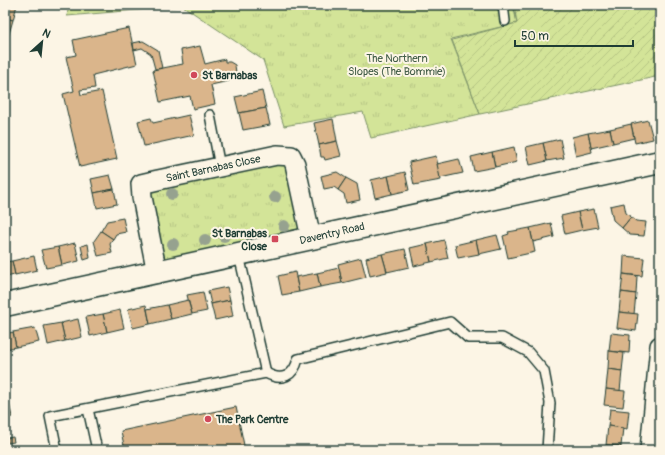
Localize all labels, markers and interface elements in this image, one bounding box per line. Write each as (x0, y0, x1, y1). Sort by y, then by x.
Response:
north arrow (22, 22, 62, 62)
scale bar (515, 22, 633, 48)
text: N (40, 26, 53, 41)
text: 50 m (521, 29, 549, 44)
park label: The Northern Slopes (The Bommie) (348, 52, 446, 78)
place label: St Barnabas (202, 69, 257, 82)
marker: St Barnabas (189, 70, 199, 80)
street label: Saint Barnabas Close (165, 152, 262, 185)
street label: Daventry Road (298, 220, 366, 247)
place label: St Barnabas Close (212, 227, 268, 253)
marker: St Barnabas Close (270, 234, 280, 244)
place label: The Park Centre (215, 413, 289, 426)
marker: The Park Centre (203, 414, 213, 424)

